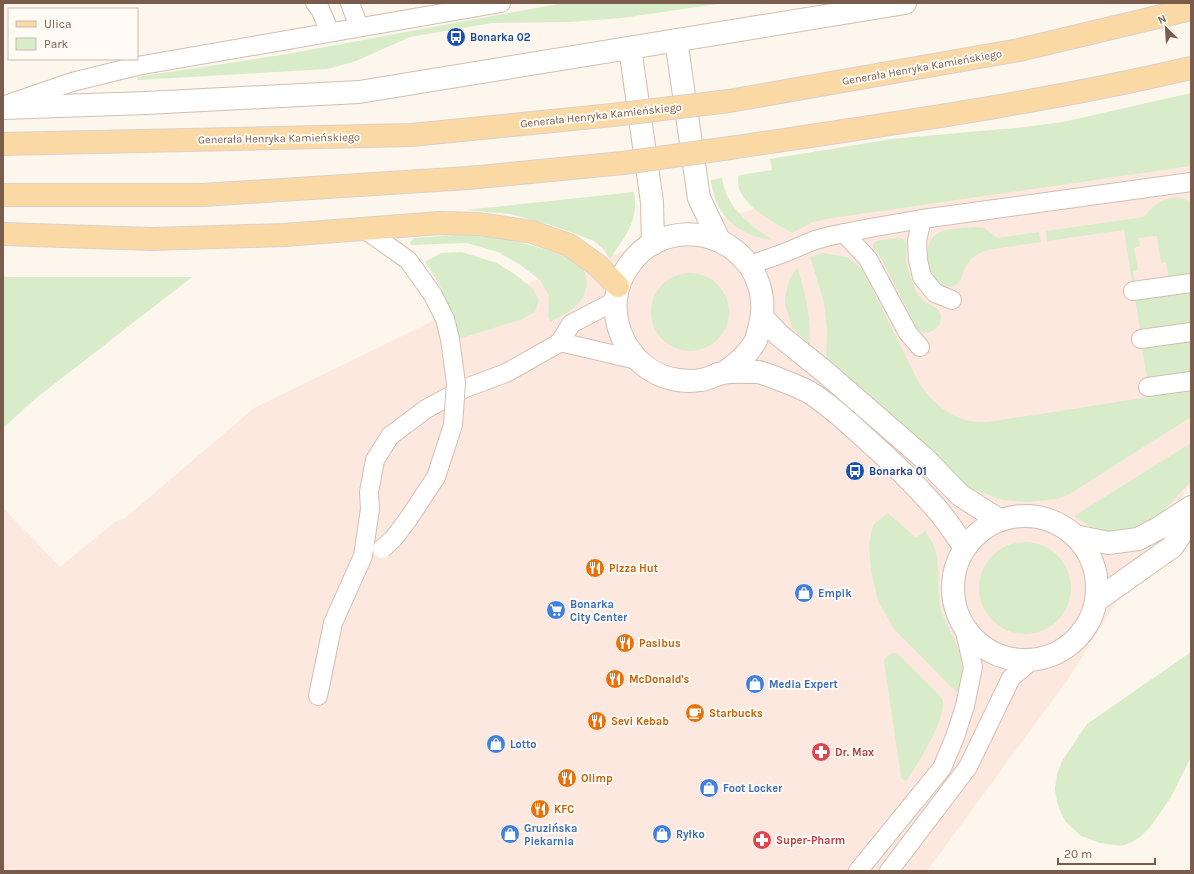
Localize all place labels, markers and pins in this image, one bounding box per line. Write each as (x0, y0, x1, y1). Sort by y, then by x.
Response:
bus stop icon: Bonarka 02 (445, 26, 467, 48)
place label: Bonarka 02 (470, 31, 531, 44)
bus stop icon: Bonarka 01 (844, 460, 866, 482)
place label: Bonarka 01 (869, 465, 927, 478)
restaurant icon: Pizza Hut (584, 557, 606, 579)
place label: Pizza Hut (609, 562, 659, 575)
shop icon: Empik (793, 582, 815, 604)
place label: Empik (818, 587, 852, 600)
place label: Bonarka City Center (570, 598, 628, 624)
supermarket icon: Bonarka City Center (545, 599, 567, 621)
restaurant icon: Pasibus (614, 632, 636, 654)
place label: Pasibus (639, 637, 681, 650)
restaurant icon: McDonald's (604, 668, 626, 690)
place label: McDonald's (629, 673, 690, 686)
shop icon: Media Expert (744, 673, 766, 695)
place label: Media Expert (769, 678, 838, 691)
cafe icon: Starbucks (684, 702, 706, 724)
place label: Starbucks (709, 707, 763, 720)
restaurant icon: Sevi Kebab (586, 710, 608, 732)
place label: Sevi Kebab (611, 715, 669, 728)
shop icon: Lotto (485, 733, 507, 755)
place label: Lotto (510, 738, 537, 751)
pharmacy icon: Dr. Max (810, 741, 832, 763)
place label: Dr. Max (835, 746, 874, 759)
restaurant icon: Olimp (556, 767, 578, 789)
place label: Olimp (581, 772, 613, 785)
shop icon: Foot Locker (698, 777, 720, 799)
place label: Foot Locker (723, 782, 783, 795)
restaurant icon: KFC (529, 798, 551, 820)
place label: KFC (554, 803, 574, 816)
place label: Gruzińska Piekarnia (524, 822, 577, 848)
shop icon: Gruzińska Piekarnia (499, 823, 521, 845)
shop icon: Ryłko (651, 823, 673, 845)
place label: Ryłko (676, 828, 705, 841)
pharmacy icon: Super-Pharm (751, 829, 773, 851)
place label: Super-Pharm (776, 834, 845, 847)

